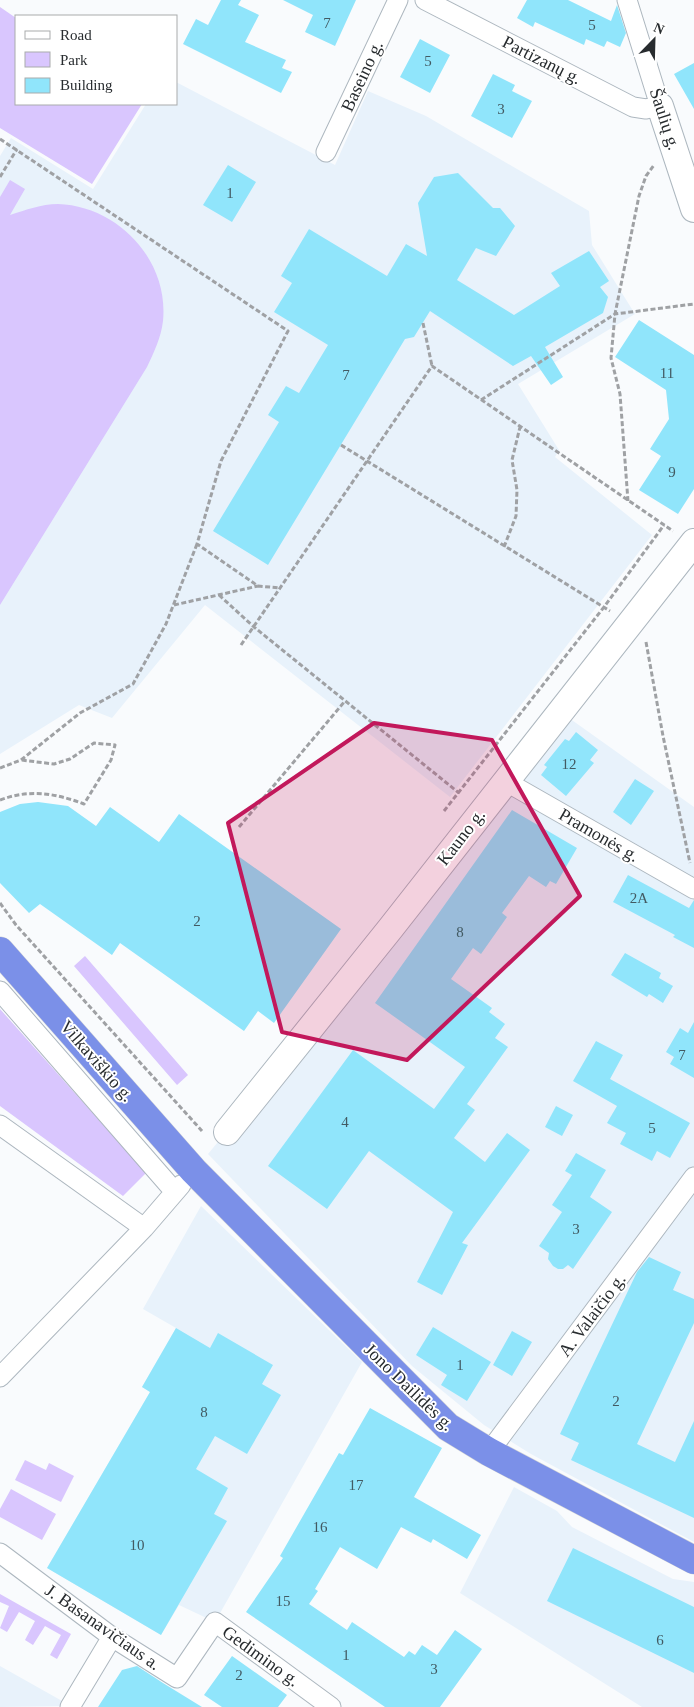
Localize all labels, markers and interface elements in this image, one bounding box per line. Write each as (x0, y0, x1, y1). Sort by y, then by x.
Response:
legend (15, 15, 178, 105)
house number: 7 (323, 15, 331, 31)
north arrow (629, 15, 679, 65)
house number: 5 (588, 17, 596, 33)
text: N (651, 20, 666, 37)
text: Road (60, 27, 92, 43)
street label: Partizanų g. (499, 32, 585, 88)
street label: Baseino g. (337, 37, 387, 115)
text: Park (60, 52, 88, 68)
house number: 5 (424, 53, 432, 69)
text: Building (60, 77, 113, 93)
street label: Šaulių g. (646, 85, 685, 153)
house number: 3 (497, 101, 505, 117)
house number: 1 (226, 185, 234, 201)
house number: 11 (660, 365, 674, 381)
house number: 7 (342, 367, 350, 383)
house number: 9 (668, 464, 676, 480)
house number: 12 (562, 756, 577, 772)
street label: Pramonės g. (555, 804, 643, 866)
street label: Kauno g. (433, 805, 489, 869)
house number: 2A (630, 890, 648, 906)
house number: 2 (193, 913, 201, 929)
house number: 8 (456, 924, 464, 940)
street label: Vilkaviškio g. (56, 1016, 138, 1106)
house number: 7 (678, 1047, 686, 1063)
house number: 4 (341, 1114, 349, 1130)
house number: 5 (648, 1120, 656, 1136)
house number: 3 (572, 1221, 580, 1237)
street label: A. Valaičio g. (554, 1270, 630, 1360)
street label: Jono Dailidės g. (360, 1339, 458, 1435)
house number: 1 (456, 1357, 464, 1373)
house number: 2 (612, 1393, 620, 1409)
house number: 8 (200, 1404, 208, 1420)
house number: 17 (349, 1477, 364, 1493)
house number: 16 (313, 1519, 328, 1535)
house number: 10 (130, 1537, 145, 1553)
street label: J. Basanavičiaus a. (42, 1580, 164, 1674)
house number: 15 (276, 1593, 291, 1609)
street label: Gedimino g. (219, 1621, 303, 1691)
house number: 6 (656, 1632, 664, 1648)
house number: 1 (342, 1647, 350, 1663)
house number: 3 (430, 1661, 438, 1677)
house number: 2 (235, 1667, 243, 1683)

